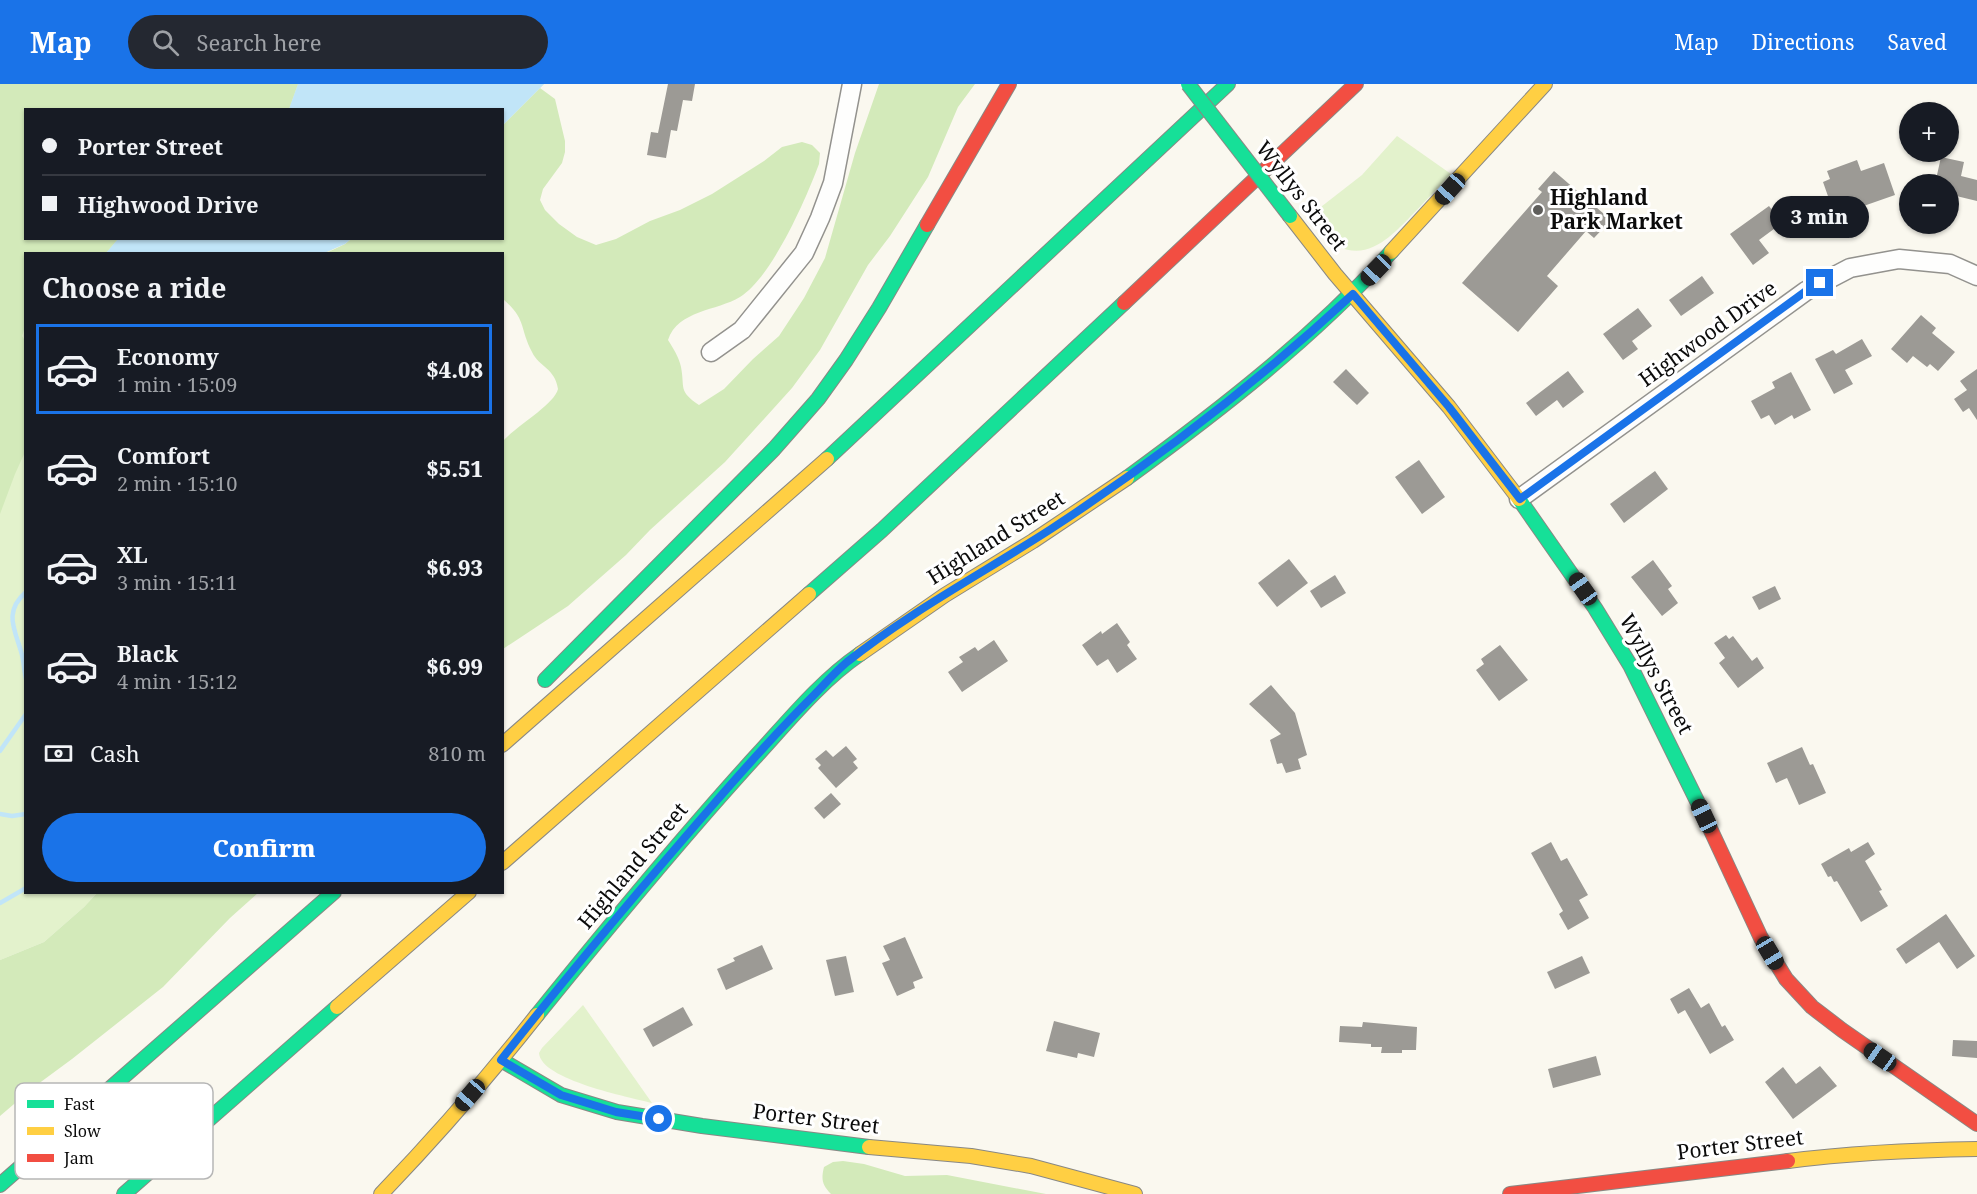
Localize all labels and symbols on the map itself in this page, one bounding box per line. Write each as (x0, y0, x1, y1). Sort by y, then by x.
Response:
street label: Wyllys Street (1250, 135, 1354, 256)
car (1431, 170, 1469, 208)
place label: Highland Park Market (1550, 183, 1683, 235)
callout: 3 min (1770, 196, 1870, 238)
marker: Highland Park Market (1531, 203, 1545, 217)
car (1357, 251, 1395, 289)
route end (1806, 269, 1833, 296)
street label: Highwood Drive (1633, 274, 1782, 393)
street label: Highland Street (922, 484, 1069, 591)
car (1565, 569, 1601, 609)
street label: Wyllys Street (1613, 609, 1700, 738)
street label: Highland Street (571, 796, 693, 934)
car (1688, 796, 1720, 836)
car (1753, 933, 1787, 973)
car (1860, 1039, 1900, 1075)
car (451, 1076, 489, 1114)
legend (15, 1083, 213, 1179)
text: Fast (64, 1093, 95, 1115)
street label: Porter Street (751, 1096, 881, 1140)
route start (645, 1105, 672, 1132)
text: Slow (64, 1120, 101, 1142)
street label: Porter Street (1675, 1122, 1805, 1166)
text: Jam (63, 1147, 94, 1169)

